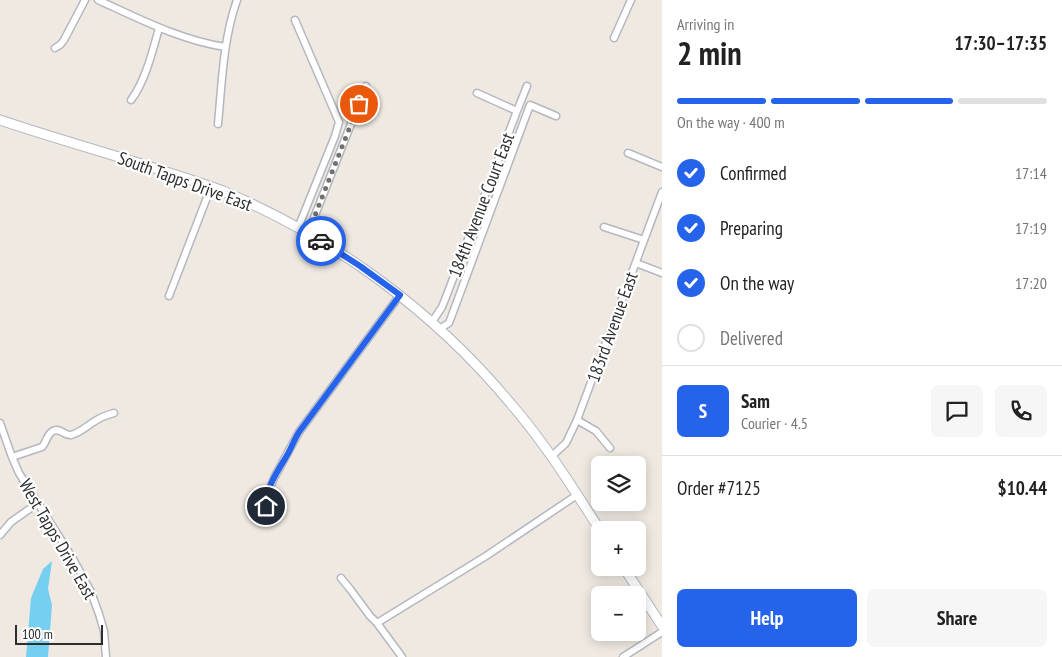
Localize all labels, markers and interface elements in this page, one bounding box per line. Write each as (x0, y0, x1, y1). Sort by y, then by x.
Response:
text: Arriving in (677, 14, 734, 34)
text: 17:30–17:35 (954, 31, 1047, 55)
text: 2 min (677, 32, 742, 74)
pin (338, 83, 380, 125)
icon: bag (345, 90, 373, 118)
text: On the way · 400 m (677, 112, 785, 132)
street label: 184th Avenue Court East (443, 129, 519, 281)
street label: South Tapps Drive East (115, 146, 255, 216)
icon: check (677, 159, 705, 187)
text: Confirmed (720, 161, 787, 185)
text: 17:14 (1015, 163, 1047, 183)
icon: check (677, 214, 705, 242)
courier (296, 216, 346, 266)
text: Preparing (720, 216, 783, 240)
text: 17:19 (1015, 218, 1047, 238)
icon: car (307, 227, 335, 255)
street label: 183rd Avenue East (581, 269, 643, 385)
icon: check (677, 269, 705, 297)
text: On the way (720, 271, 794, 295)
text: 17:20 (1015, 273, 1047, 293)
text: Delivered (720, 326, 783, 350)
button: chat (931, 385, 983, 437)
button: phone (995, 385, 1047, 437)
text: Sam (741, 389, 770, 413)
text: S (699, 399, 707, 423)
text: Courier · 4.5 (741, 413, 808, 433)
map controls (591, 456, 646, 641)
button: layers (591, 456, 646, 511)
street label: West Tapps Drive East (14, 475, 102, 603)
text: Order #7125 (677, 476, 761, 500)
text: $10.44 (998, 476, 1047, 500)
pin (245, 485, 287, 527)
icon: home (252, 492, 280, 520)
button: + (591, 521, 646, 576)
button: − (591, 586, 646, 641)
button: Help (677, 589, 857, 647)
button: Share (867, 589, 1047, 647)
scale bar (15, 622, 102, 645)
text: 100 m (22, 625, 53, 643)

